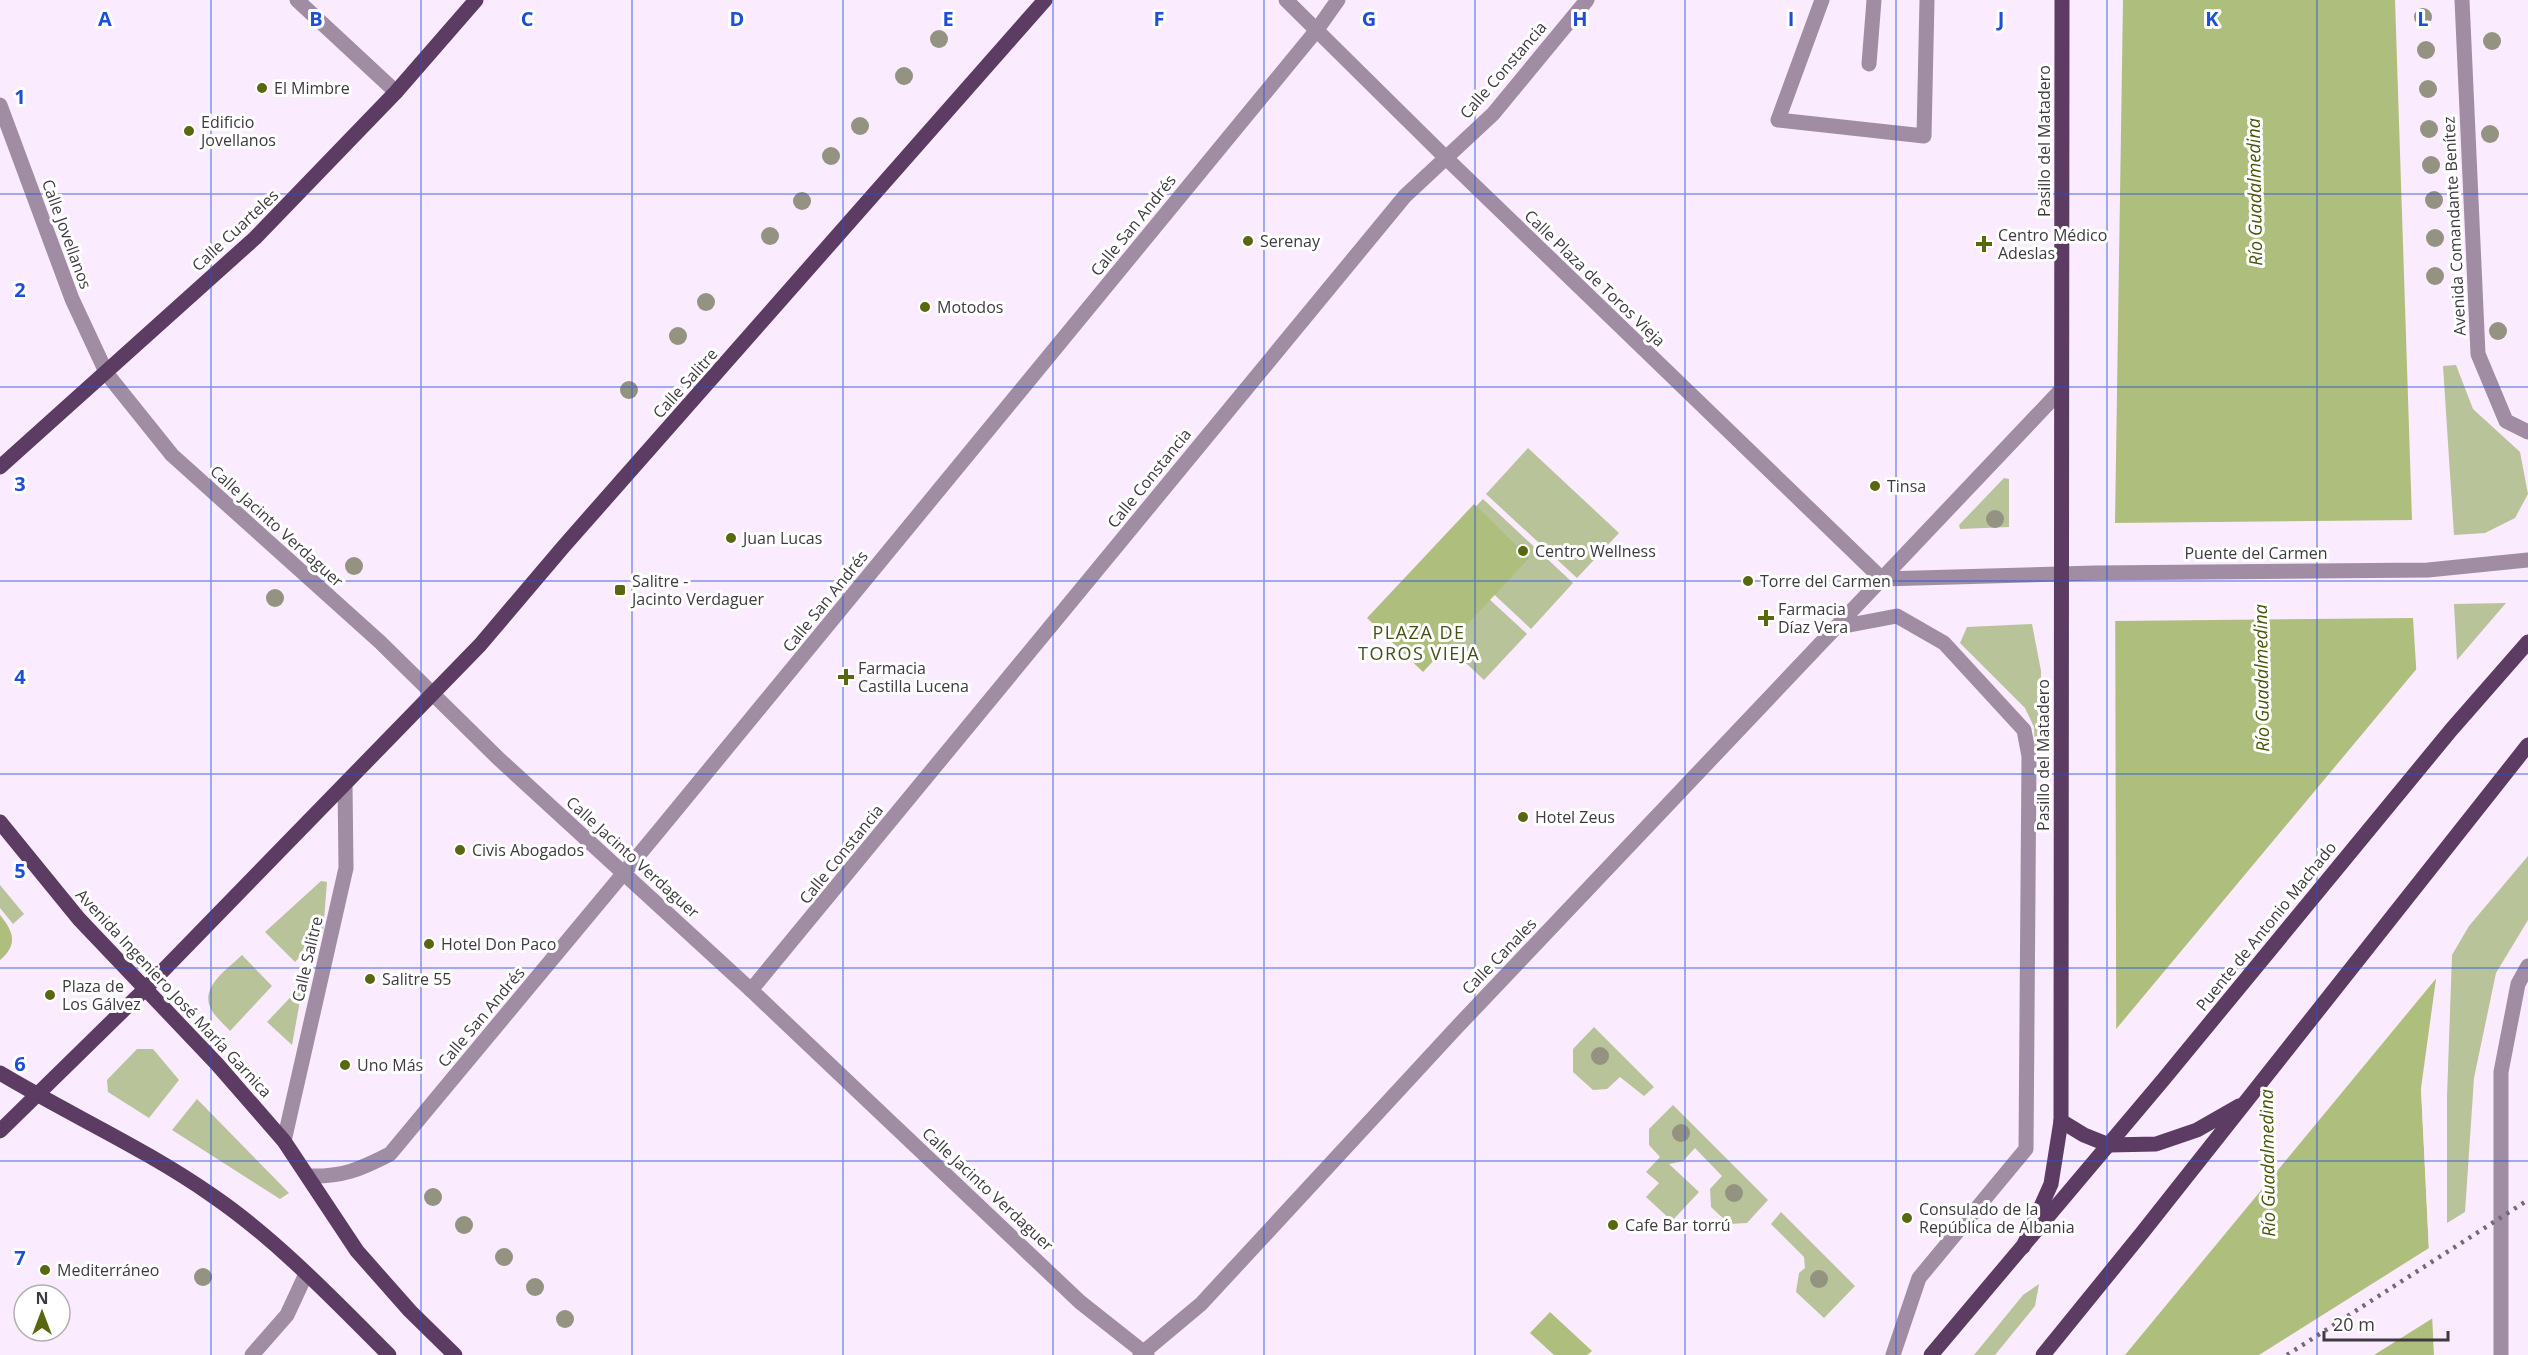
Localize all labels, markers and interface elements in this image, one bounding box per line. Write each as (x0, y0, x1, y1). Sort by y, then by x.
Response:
text: A (98, 5, 112, 32)
text: B (309, 5, 323, 32)
text: C (521, 5, 534, 32)
text: D (730, 5, 744, 32)
text: E (942, 5, 954, 32)
text: F (1154, 5, 1164, 32)
text: G (1362, 5, 1376, 32)
text: H (1572, 5, 1588, 32)
text: I (1788, 5, 1794, 32)
text: J (1996, 5, 2004, 32)
text: K (2205, 5, 2219, 32)
text: L (2417, 5, 2429, 32)
street label: Calle Constancia (1455, 17, 1551, 123)
street label: Pasillo del Matadero (2033, 65, 2055, 217)
place label: El Mimbre (274, 77, 350, 99)
marker: El Mimbre (255, 81, 269, 95)
text: 1 (14, 83, 26, 110)
place label: Edificio Jovellanos (199, 111, 276, 151)
street label: Avenida Comandante Benítez (2437, 116, 2471, 336)
water label: Río Guadalmedina (2241, 118, 2267, 266)
marker: Edificio Jovellanos (182, 124, 196, 138)
street label: Calle San Andrés (1085, 170, 1181, 280)
street label: Calle Jovellanos (37, 176, 97, 292)
street label: Calle Cuarteles (187, 184, 283, 276)
street label: Calle Plaza de Toros Vieja (1520, 205, 1670, 351)
place label: Centro Médico Adeslas (1998, 224, 2107, 264)
place label: Serenay (1260, 230, 1321, 252)
marker: Serenay (1241, 234, 1255, 248)
marker: Centro Médico Adeslas (1975, 235, 1993, 253)
text: 2 (14, 276, 26, 303)
place label: Motodos (937, 296, 1003, 318)
marker: Motodos (918, 300, 932, 314)
street label: Calle Salitre (648, 343, 722, 423)
street label: Calle Constancia (1102, 424, 1196, 532)
street label: Calle Jacinto Verdaguer (206, 460, 349, 592)
text: 3 (14, 470, 26, 497)
place label: Tinsa (1887, 475, 1926, 497)
marker: Tinsa (1868, 479, 1882, 493)
place label: Juan Lucas (741, 527, 822, 549)
marker: Juan Lucas (724, 531, 738, 545)
place label: Centro Wellness (1535, 540, 1656, 562)
street label: Puente del Carmen (2184, 542, 2328, 564)
marker: Centro Wellness (1516, 544, 1530, 558)
street label: Calle San Andrés (777, 546, 873, 656)
place label: Salitre - Jacinto Verdaguer (630, 570, 764, 610)
place label: Torre del Carmen (1760, 570, 1891, 592)
marker: Torre del Carmen (1741, 574, 1755, 588)
marker: Salitre - Jacinto Verdaguer (613, 583, 627, 597)
place label: Farmacia Díaz Vera (1778, 598, 1848, 638)
water label: Río Guadalmedina (2248, 604, 2274, 752)
marker: Farmacia Díaz Vera (1759, 611, 1773, 625)
district label: PLAZA DE TOROS VIEJA (1358, 620, 1480, 665)
place label: Farmacia Castilla Lucena (858, 657, 969, 697)
text: 4 (14, 663, 26, 690)
marker: Farmacia Castilla Lucena (839, 670, 853, 684)
street label: Pasillo del Matadero (2032, 679, 2054, 831)
street label: Calle Jacinto Verdaguer (562, 791, 705, 923)
street label: Calle Constancia (794, 800, 888, 908)
place label: Hotel Zeus (1535, 806, 1615, 828)
marker: Hotel Zeus (1516, 810, 1530, 824)
street label: Puente de Antonio Machado (2191, 837, 2341, 1015)
place label: Civis Abogados (472, 839, 584, 861)
marker: Civis Abogados (453, 843, 467, 857)
text: 5 (14, 857, 26, 884)
street label: Avenida Ingeniero José María Garnica (71, 884, 277, 1102)
street label: Calle Canales (1457, 913, 1541, 999)
street label: Calle Salitre (286, 914, 328, 1004)
place label: Hotel Don Paco (441, 933, 556, 955)
marker: Hotel Don Paco (422, 937, 436, 951)
street label: Calle San Andrés (432, 962, 530, 1072)
place label: Salitre 55 (382, 968, 451, 990)
marker: Salitre 55 (363, 972, 377, 986)
place label: Plaza de Los Gálvez (62, 975, 141, 1015)
marker: Plaza de Los Gálvez (43, 988, 57, 1002)
text: 6 (14, 1050, 26, 1077)
place label: Uno Más (357, 1054, 423, 1076)
marker: Uno Más (338, 1058, 352, 1072)
water label: Río Guadalmedina (2254, 1089, 2280, 1237)
street label: Calle Jacinto Verdaguer (918, 1122, 1059, 1256)
place label: Consulado de la República de Albania (1919, 1198, 2075, 1238)
marker: Consulado de la República de Albania (1900, 1211, 1914, 1225)
place label: Cafe Bar torrú (1625, 1214, 1731, 1236)
marker: Cafe Bar torrú (1606, 1218, 1620, 1232)
text: 7 (14, 1244, 26, 1271)
place label: Mediterráneo (57, 1259, 159, 1281)
marker: Mediterráneo (38, 1263, 52, 1277)
north arrow (12, 1283, 72, 1343)
text: N (35, 1287, 49, 1309)
scale bar (2324, 1304, 2448, 1342)
text: 20 m (2333, 1312, 2375, 1336)

